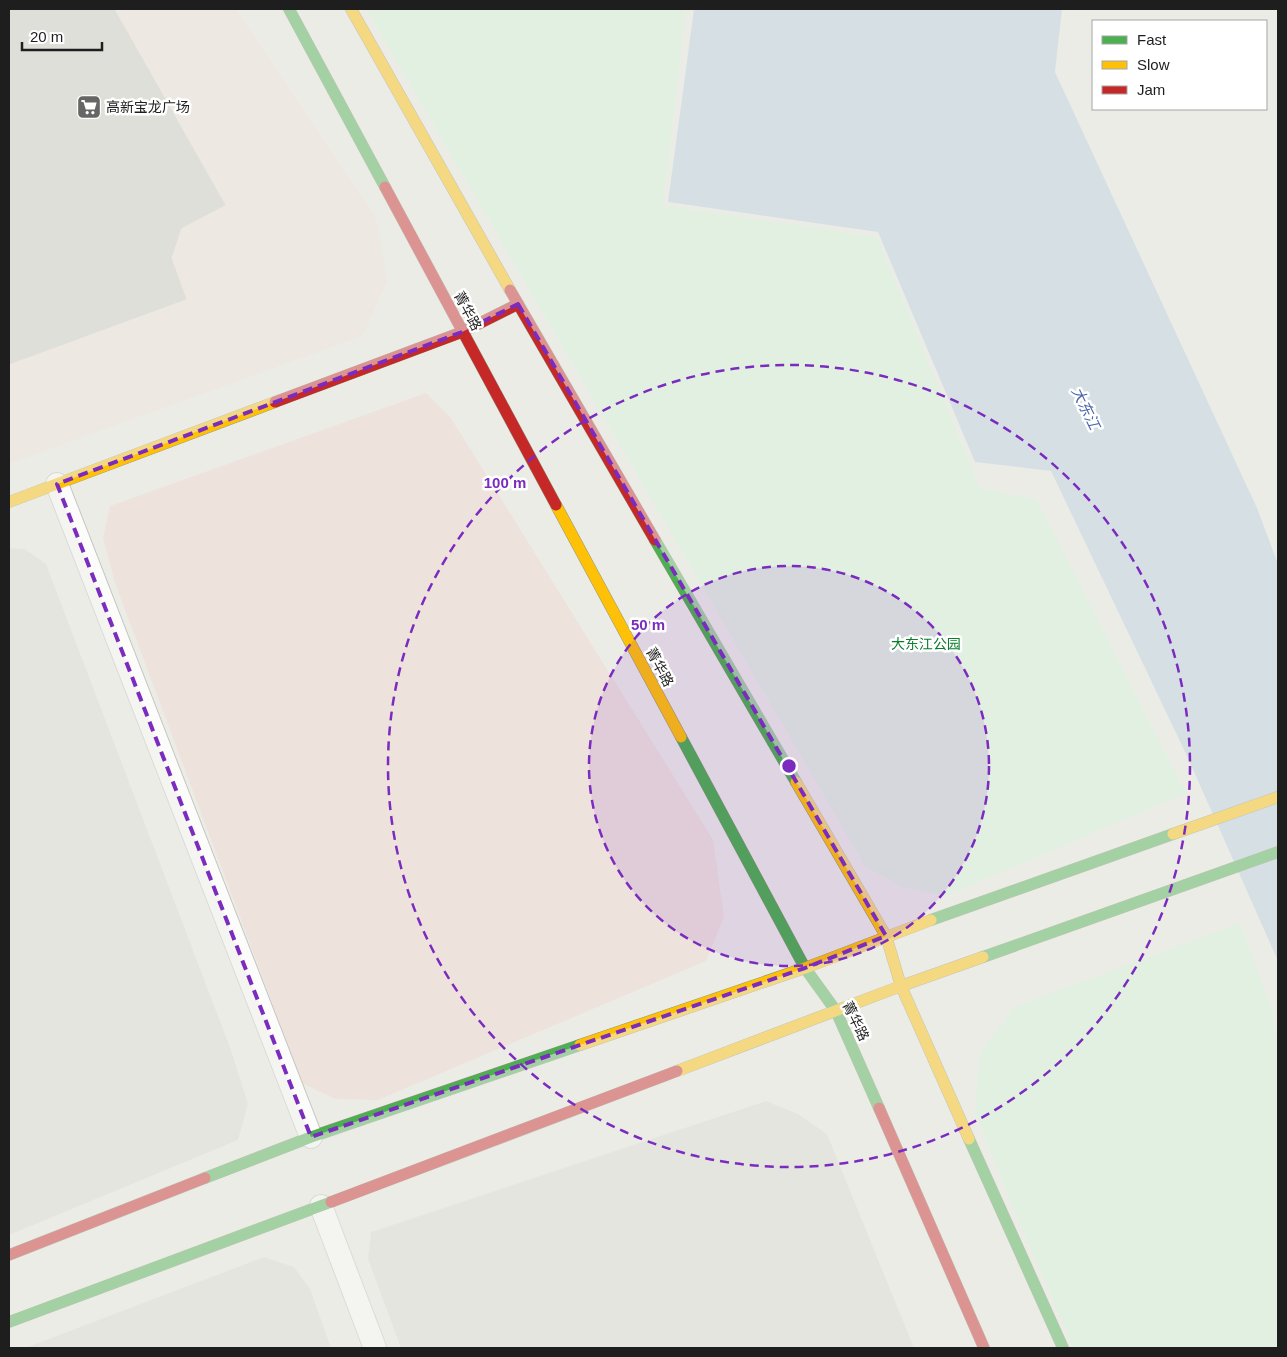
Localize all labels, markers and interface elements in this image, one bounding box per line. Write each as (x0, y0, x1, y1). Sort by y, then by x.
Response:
scale bar (22, 20, 102, 52)
legend (1092, 20, 1267, 110)
text: 20 m (30, 28, 63, 45)
text: Fast (1137, 31, 1167, 48)
text: Slow (1137, 56, 1170, 73)
text: Jam (1137, 81, 1165, 98)
supermarket icon: 高新宝龙广场 (76, 94, 102, 120)
place label: 高新宝龙广场 (106, 99, 190, 115)
street label: 菁华路 (451, 289, 485, 333)
water label: 大东江 (1068, 384, 1104, 434)
text: 100 m (484, 474, 526, 491)
text: 50 m (631, 616, 665, 633)
park label: 大东江公园 (891, 636, 961, 652)
street label: 菁华路 (643, 645, 677, 689)
centre of rings (780, 757, 798, 775)
street label: 菁华路 (840, 999, 872, 1043)

